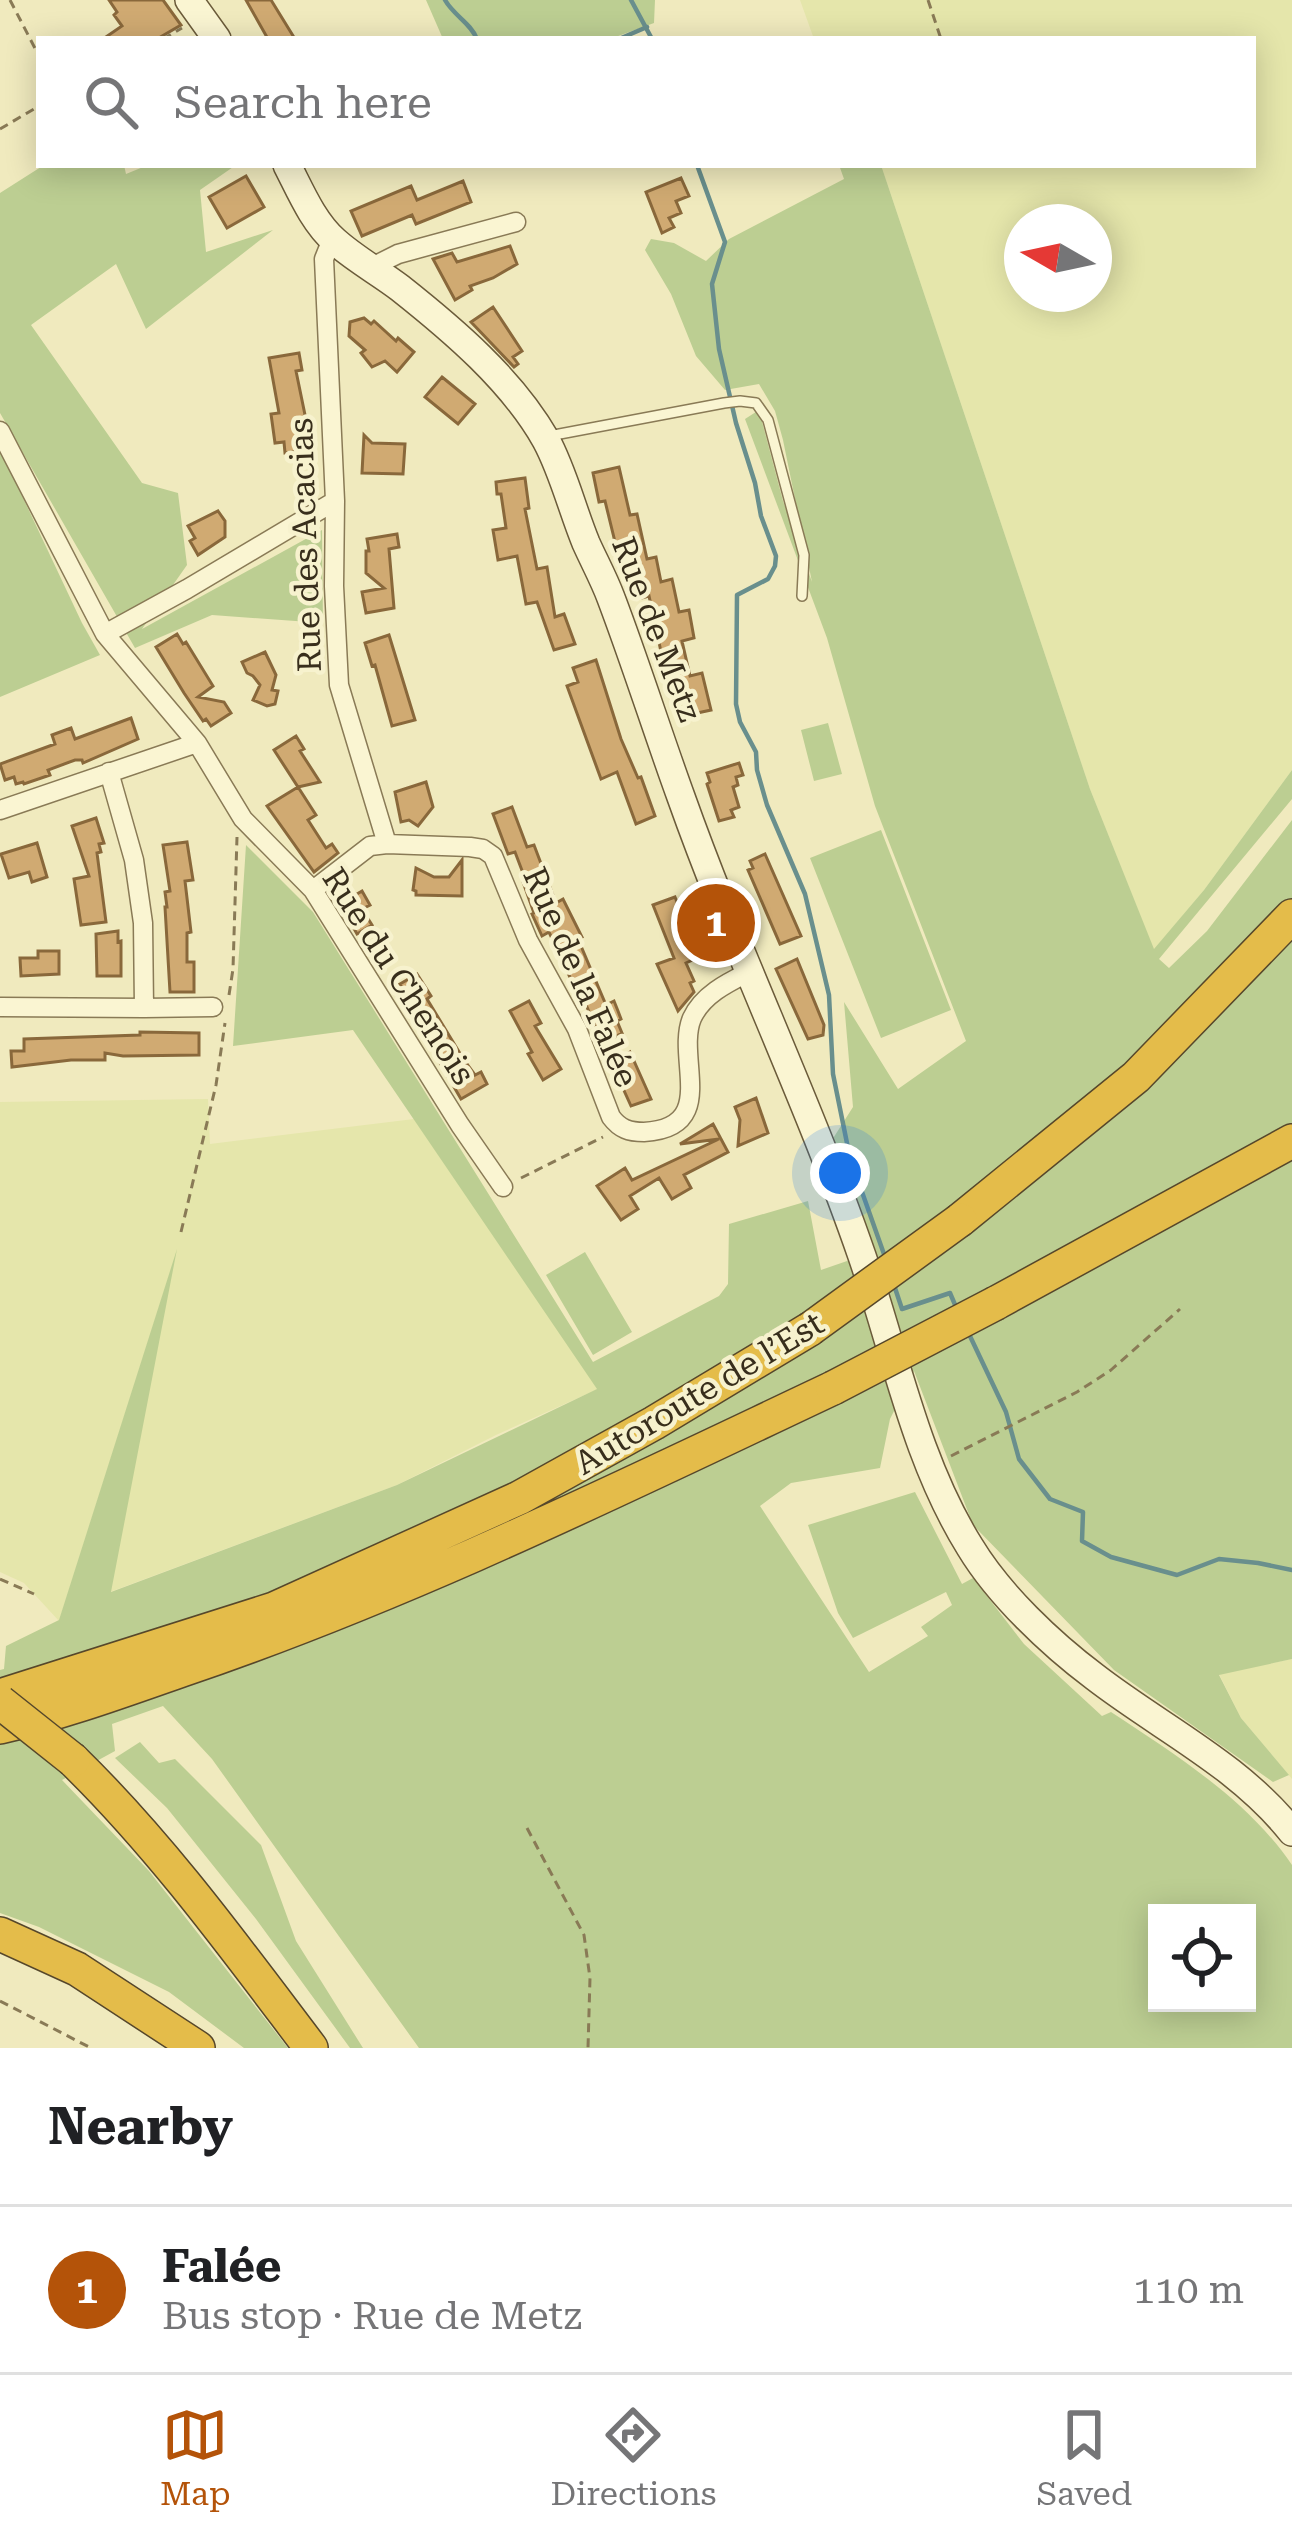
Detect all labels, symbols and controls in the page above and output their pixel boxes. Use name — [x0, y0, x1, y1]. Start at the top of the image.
search box — [36, 36, 1256, 168]
icon: search — [78, 69, 144, 135]
text: Search here — [174, 76, 432, 129]
north arrow — [1004, 204, 1112, 312]
street label: Rue des Acacias — [281, 417, 329, 673]
street label: Rue de Metz — [604, 531, 710, 727]
street label: Rue du Chenois — [314, 860, 484, 1092]
street label: Rue de la Falée — [515, 861, 647, 1093]
pin: 1 — [677, 878, 755, 968]
your location — [810, 1143, 870, 1203]
street label: Autoroute de l’Est — [568, 1303, 830, 1483]
map controls — [1148, 1904, 1256, 2012]
button: locate — [1148, 1904, 1256, 2012]
text: Nearby — [48, 2097, 233, 2156]
text: Falée — [162, 2240, 281, 2293]
text: 1 — [76, 2267, 98, 2313]
text: 110 m — [1133, 2267, 1244, 2313]
text: Bus stop · Rue de Metz — [162, 2293, 582, 2339]
tab: Map — [160, 2402, 231, 2513]
tab: Directions — [550, 2402, 716, 2513]
tab: Saved — [1036, 2402, 1132, 2513]

